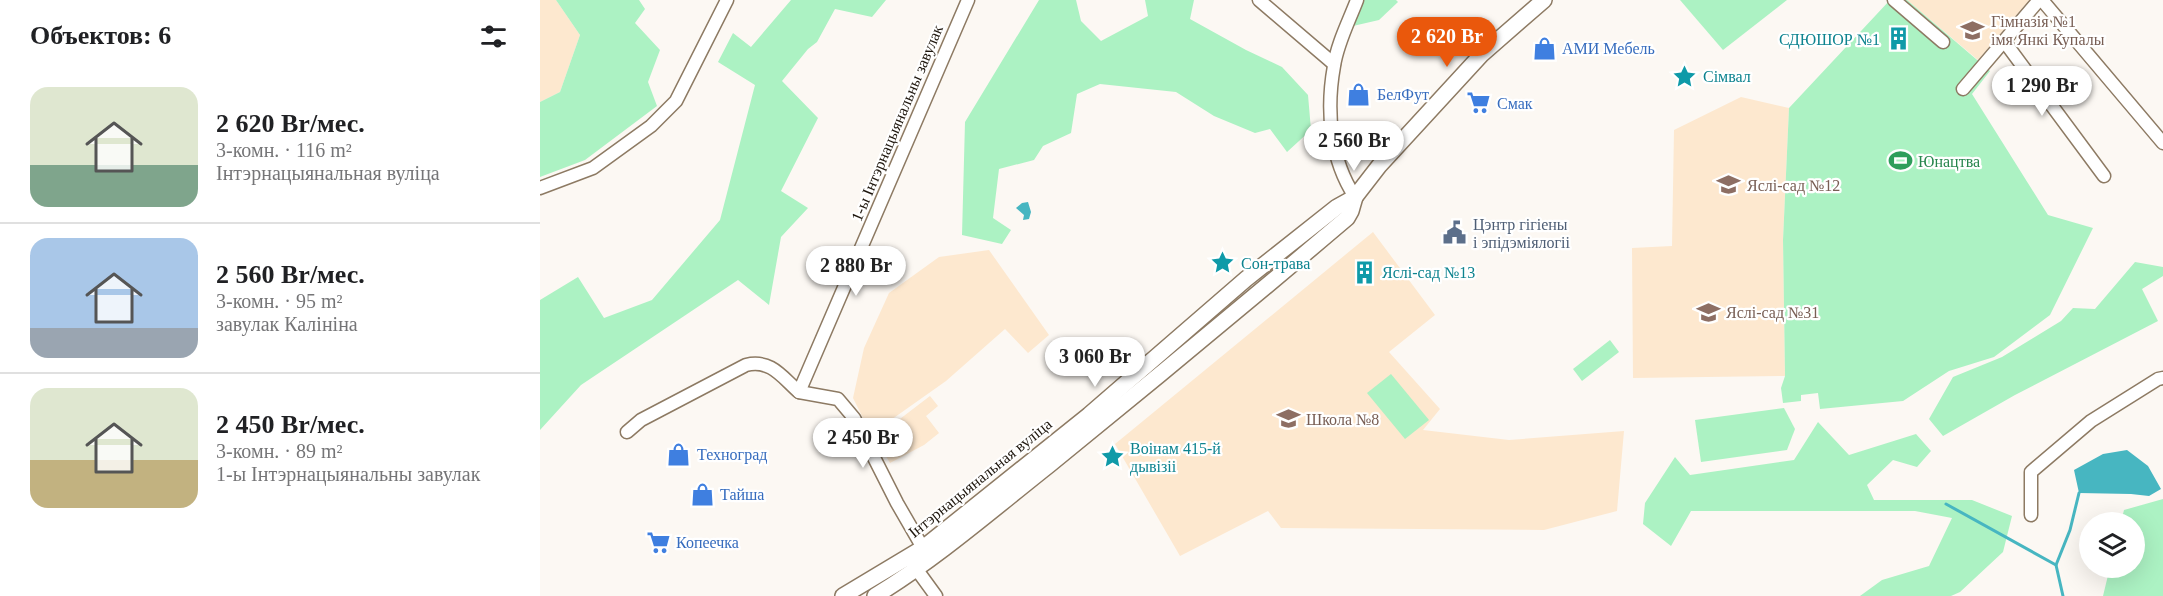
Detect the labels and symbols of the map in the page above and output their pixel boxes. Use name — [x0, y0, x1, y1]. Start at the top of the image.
place label: Гімназія №1 імя Янкі Купалы — [1991, 13, 2105, 49]
pin: 2 620 Br — [1385, 17, 1509, 68]
school or university icon: Гімназія №1 імя Янкі Купалы — [1960, 17, 1986, 43]
street label: 1-ы Інтэрнацыянальны завулак — [848, 22, 947, 224]
building icon: СДЮШОР №1 — [1885, 26, 1911, 52]
place label: СДЮШОР №1 — [1779, 31, 1880, 49]
shop icon: АМИ Мебель — [1531, 35, 1557, 61]
place label: АМИ Мебель — [1562, 40, 1655, 57]
place icon: Сімвал — [1672, 63, 1698, 89]
pin: 1 290 Br — [1980, 66, 2104, 117]
place label: Сімвал — [1703, 68, 1751, 85]
shop icon: БелФут — [1346, 81, 1372, 107]
place label: БелФут — [1377, 86, 1429, 104]
supermarket icon: Смак — [1466, 90, 1492, 116]
place label: Смак — [1497, 95, 1533, 112]
pin: 2 560 Br — [1292, 121, 1416, 172]
sports icon: Юнацтва — [1887, 148, 1913, 174]
place label: Юнацтва — [1918, 153, 1980, 171]
school or university icon: Яслі-сад №12 — [1716, 172, 1742, 198]
place label: Яслі-сад №12 — [1747, 177, 1840, 195]
place label: Цэнтр гігіены і эпідэміялогіі — [1473, 216, 1571, 252]
public building icon: Цэнтр гігіены і эпідэміялогіі — [1442, 220, 1468, 246]
pin: 2 880 Br — [794, 246, 918, 297]
place icon: Сон-трава — [1210, 250, 1236, 276]
place label: Сон-трава — [1241, 255, 1310, 273]
building icon: Яслі-сад №13 — [1351, 259, 1377, 285]
place label: Яслі-сад №13 — [1382, 264, 1475, 282]
school or university icon: Яслі-сад №31 — [1695, 299, 1721, 325]
place label: Яслі-сад №31 — [1726, 304, 1819, 322]
pin: 3 060 Br — [1033, 337, 1157, 388]
school or university icon: Школа №8 — [1275, 406, 1301, 432]
place label: Школа №8 — [1306, 411, 1379, 428]
street label: Інтэрнацыянальная вуліца — [905, 415, 1056, 542]
pin: 2 450 Br — [801, 418, 925, 469]
place label: Воінам 415-й дывізіі — [1130, 440, 1221, 476]
shop icon: Техноград — [666, 441, 692, 467]
place icon: Воінам 415-й дывізіі — [1099, 444, 1125, 470]
place label: Техноград — [697, 446, 767, 464]
shop icon: Тайша — [689, 481, 715, 507]
place label: Тайша — [720, 486, 764, 503]
supermarket icon: Копеечка — [645, 529, 671, 555]
place label: Копеечка — [676, 534, 739, 551]

